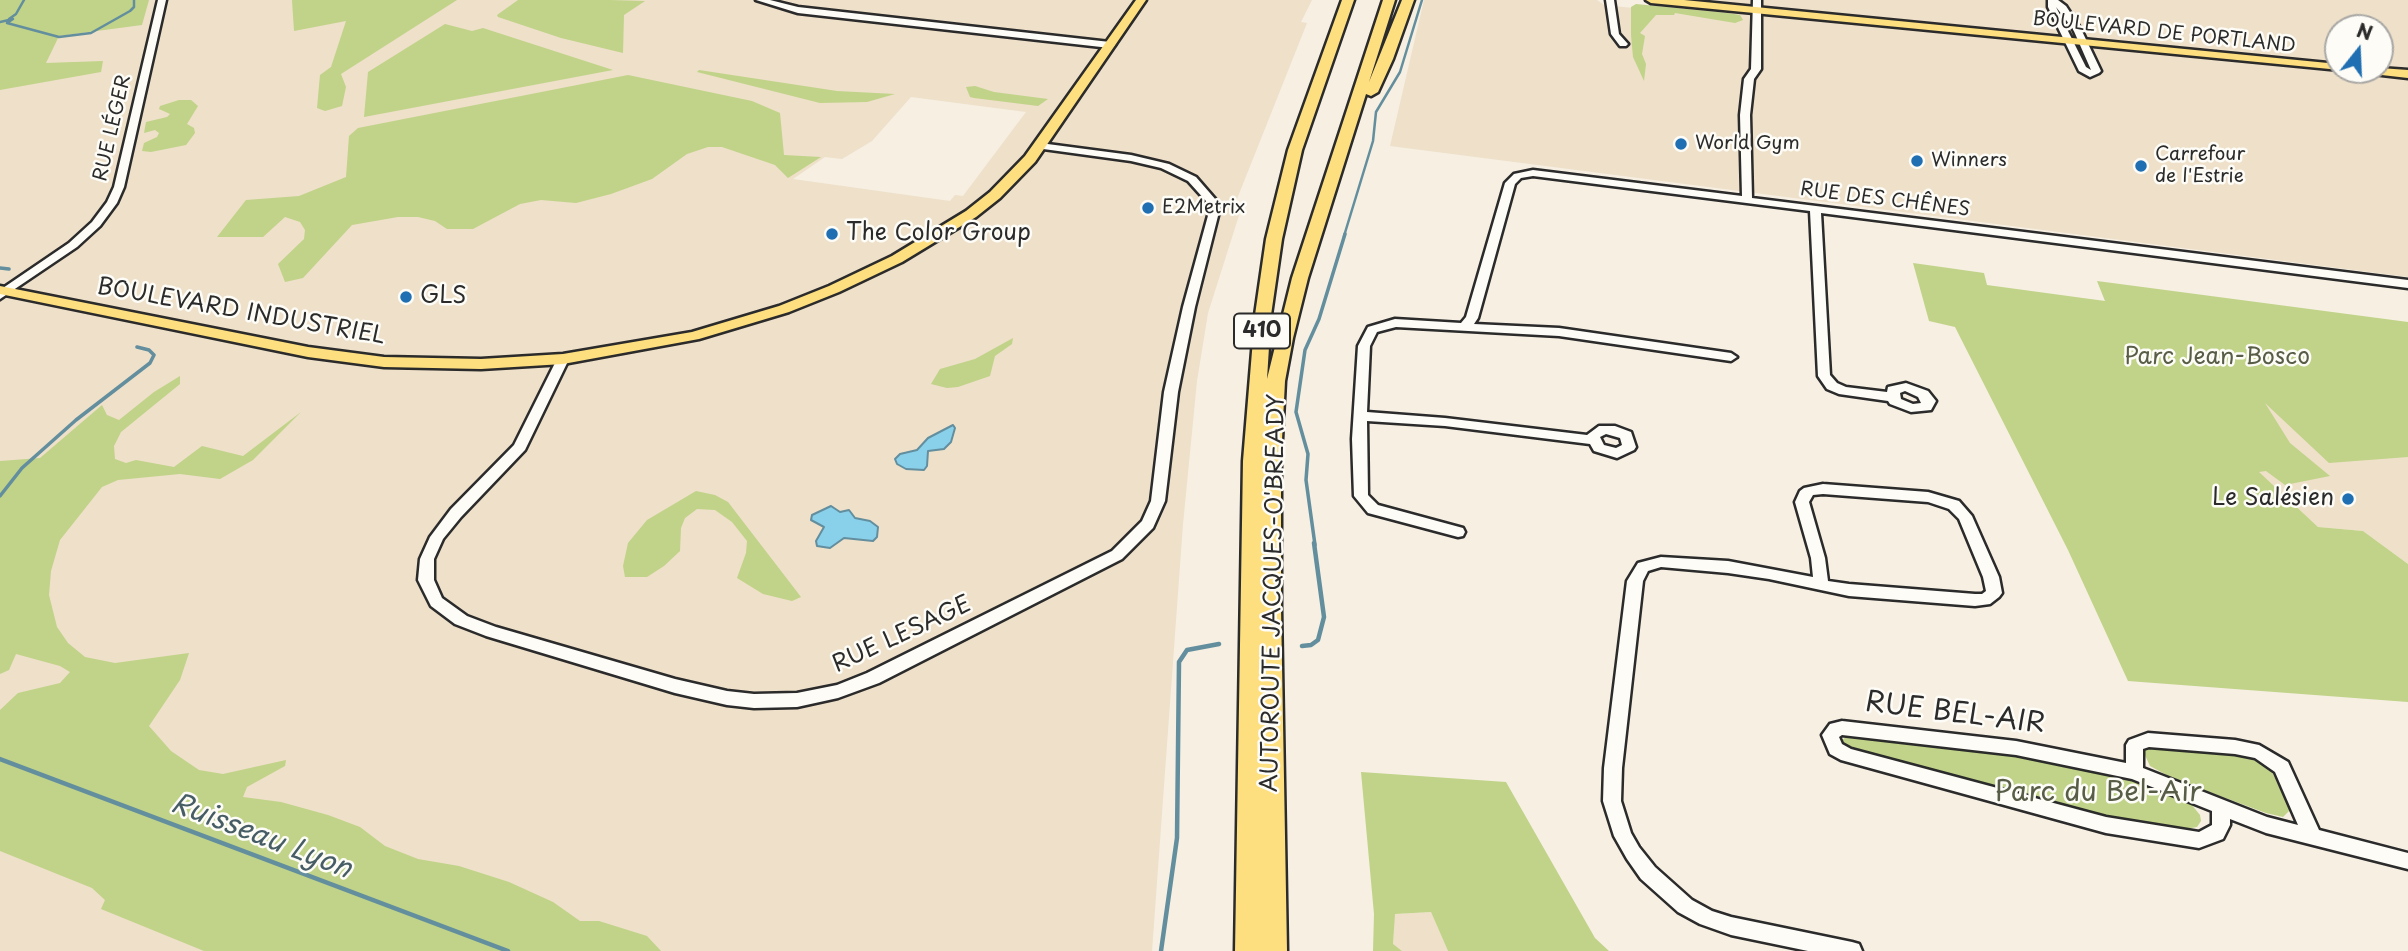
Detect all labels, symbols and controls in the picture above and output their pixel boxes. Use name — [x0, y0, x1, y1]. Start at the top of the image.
street label: BOULEVARD DE PORTLAND — [2031, 8, 2297, 58]
north arrow — [2324, 14, 2394, 84]
text: N — [2353, 15, 2376, 47]
street label: RUE LÉGER — [90, 72, 136, 184]
place label: World Gym — [1695, 133, 1800, 155]
marker: World Gym — [1673, 136, 1689, 152]
place label: Carrefour de l'Estrie — [2155, 144, 2245, 188]
place label: Winners — [1931, 150, 2007, 172]
marker: Winners — [1909, 153, 1925, 169]
marker: Carrefour de l'Estrie — [2133, 158, 2149, 174]
street label: RUE DES CHÊNES — [1799, 178, 1971, 222]
place label: E2Metrix — [1162, 197, 1245, 219]
marker: E2Metrix — [1140, 200, 1156, 216]
place label: The Color Group — [846, 220, 1031, 248]
marker: The Color Group — [824, 226, 840, 242]
street label: BOULEVARD INDUSTRIEL — [95, 273, 387, 351]
place label: GLS — [420, 283, 467, 311]
marker: GLS — [398, 289, 414, 305]
road number: 410 — [1234, 314, 1290, 348]
park label: Parc Jean-Bosco — [2124, 344, 2310, 372]
street label: AUTOROUTE JACQUES-O'BREADY — [1257, 394, 1291, 792]
place label: Le Salésien — [2212, 485, 2334, 513]
marker: Le Salésien — [2340, 491, 2356, 507]
street label: RUE LESAGE — [828, 591, 976, 679]
street label: RUE BEL-AIR — [1863, 686, 2047, 742]
park label: Parc du Bel-Air — [1994, 776, 2202, 810]
water label: Ruisseau Lyon — [166, 787, 356, 887]

